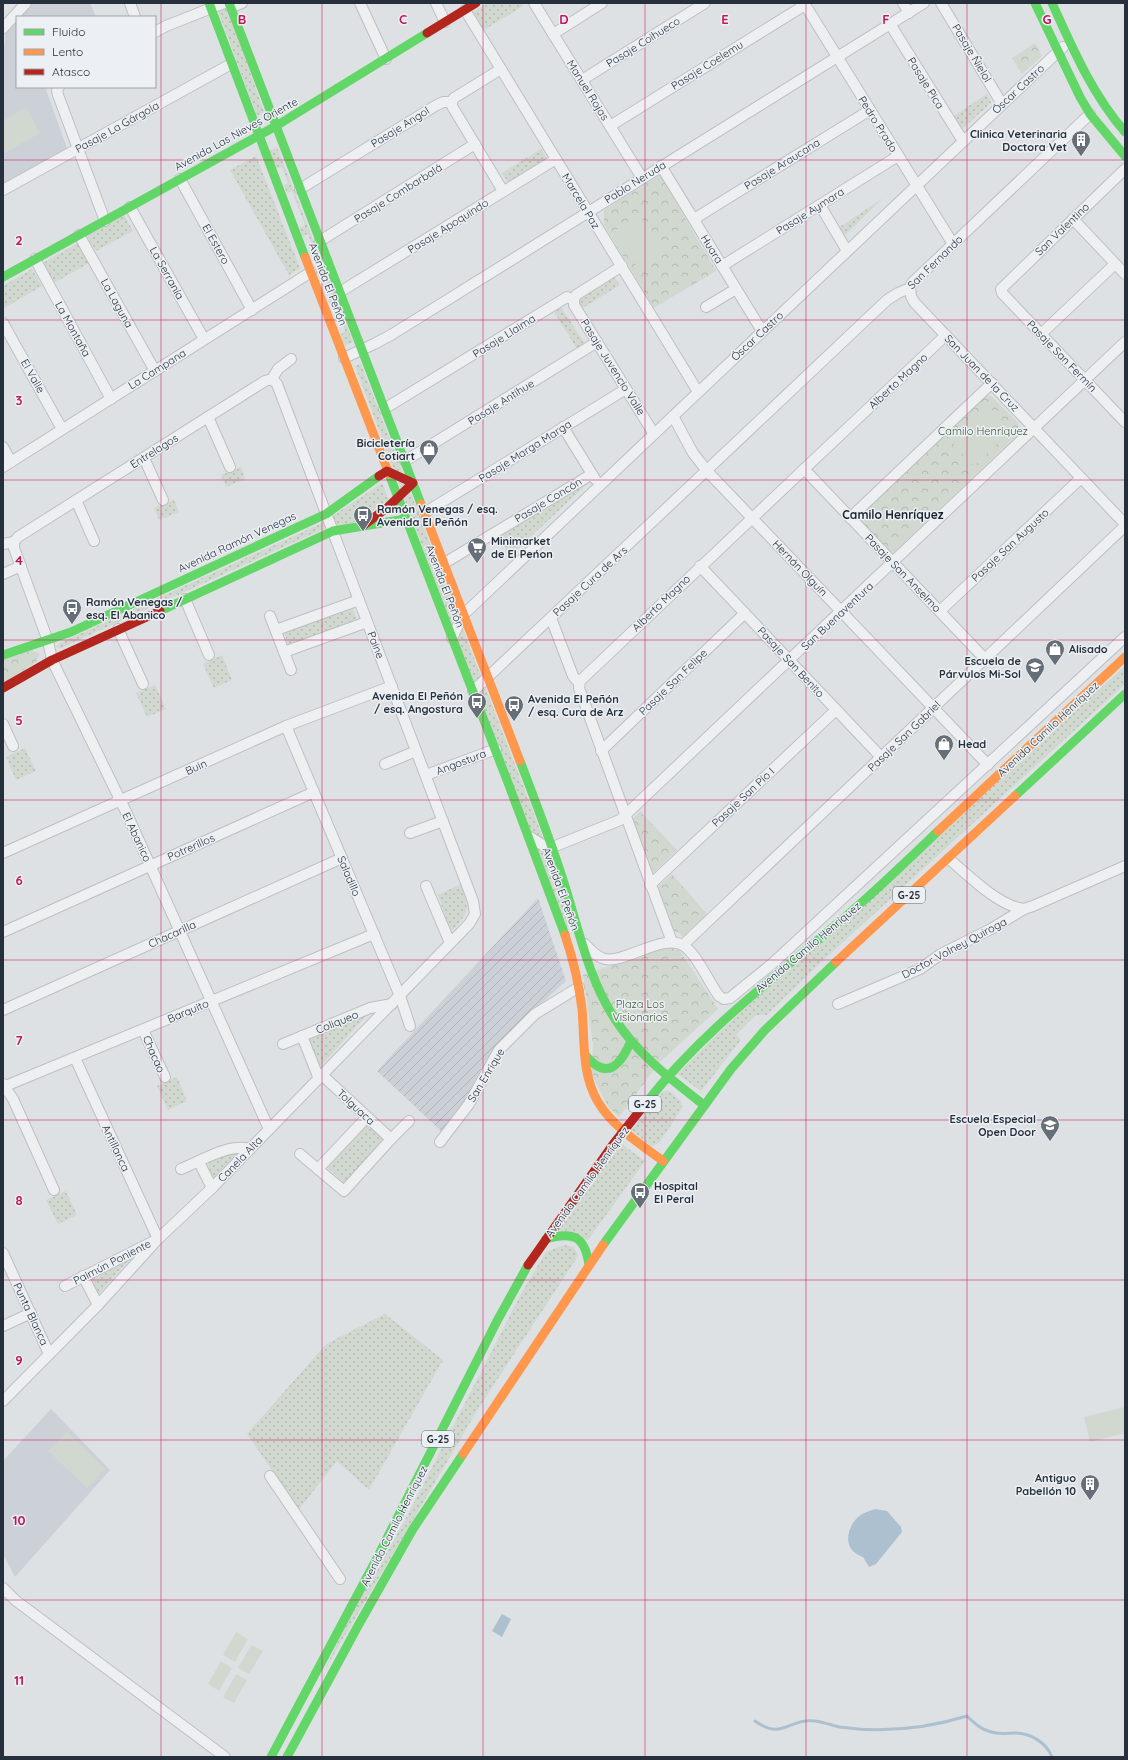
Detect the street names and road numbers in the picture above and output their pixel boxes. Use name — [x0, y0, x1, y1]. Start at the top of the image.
street label: Pasaje Coihueco — [603, 13, 683, 70]
street label: Pasaje Ñielol — [949, 21, 995, 85]
street label: Pasaje Coelemu — [668, 37, 746, 93]
street label: Pasaje Pica — [905, 54, 947, 112]
street label: Manuel Rojas — [564, 57, 612, 123]
street label: Óscar Castro — [989, 61, 1047, 117]
street label: Pedro Prado — [855, 93, 901, 155]
street label: Avenida Las Nieves Oriente — [172, 94, 300, 174]
street label: Pasaje La Gárgola — [73, 98, 161, 156]
street label: Pasaje Angol — [368, 103, 432, 151]
street label: Pasaje Araucana — [742, 135, 822, 193]
street label: Pablo Neruda — [602, 158, 668, 206]
street label: Pasaje Combarbalá — [351, 160, 445, 226]
street label: Marcela Paz — [559, 171, 603, 231]
street label: Pasaje Aymara — [773, 184, 847, 238]
street label: Pasaje Apoquindo — [405, 195, 491, 256]
street label: San Valentino — [1032, 199, 1092, 258]
street label: El Estero — [199, 221, 233, 267]
street label: Huara — [698, 232, 726, 266]
street label: San Fernando — [904, 232, 966, 292]
street label: Avenida El Peñón — [306, 241, 350, 327]
street label: La Serranía — [147, 244, 187, 302]
street label: La Laguna — [98, 276, 136, 330]
street label: La Montaña — [52, 299, 94, 359]
street label: Óscar Castro — [728, 308, 786, 364]
street label: Pasaje Llaima — [470, 311, 538, 361]
street label: Pasaje Juvencio Valle — [578, 316, 648, 418]
street label: Pasaje San Fermín — [1024, 317, 1100, 395]
street label: San Juan de la Cruz — [942, 332, 1022, 414]
street label: La Campana — [125, 346, 189, 392]
street label: Alberto Magno — [866, 350, 931, 412]
street label: El Valle — [18, 357, 48, 395]
street label: Pasaje Antihue — [465, 376, 537, 428]
street label: Pasaje Marga Marga — [476, 417, 574, 485]
street label: Entrelagos — [127, 431, 181, 471]
street label: Pasaje Concón — [512, 474, 584, 526]
street label: Pasaje San Augusto — [968, 505, 1052, 585]
street label: Avenida Ramón Venegas — [176, 509, 298, 575]
street label: Pasaje San Anselmo — [862, 531, 944, 615]
street label: Hernán Olguín — [769, 537, 831, 599]
street label: Avenida El Peñón — [423, 543, 467, 629]
street label: Pasaje Cura de Ars — [550, 543, 630, 619]
street label: Alberto Magno — [629, 571, 693, 634]
street label: San Buenaventura — [798, 579, 876, 653]
street label: Pasaje San Benito — [755, 624, 828, 701]
street label: Paine — [364, 629, 388, 661]
street label: Pasaje San Felipe — [636, 646, 710, 718]
street label: Avenida Camilo Henríquez — [994, 678, 1102, 780]
street label: Pasaje San Gabriel — [865, 698, 943, 774]
street label: Angostura — [434, 746, 488, 778]
street label: Buin — [183, 756, 209, 778]
street label: Pasaje San Pío I — [709, 764, 777, 830]
street label: El Abanico — [119, 810, 155, 864]
street label: Potrerillos — [165, 830, 217, 864]
street label: Avenida El Peñón — [539, 845, 583, 933]
street label: Saladillo — [334, 854, 364, 899]
road number: G-25 — [893, 887, 925, 903]
street label: Avenida Camilo Henríquez — [752, 899, 864, 995]
street label: Doctor Volney Quiroga — [899, 914, 1009, 982]
street label: Chacarilla — [146, 917, 198, 951]
street label: Barquito — [165, 996, 211, 1026]
street label: Coliqueo — [314, 1007, 361, 1037]
street label: Chacao — [140, 1033, 168, 1075]
street label: San Enrique — [464, 1045, 508, 1105]
street label: Tolguaca — [334, 1086, 378, 1128]
road number: G-25 — [629, 1096, 661, 1112]
street label: Antillanca — [99, 1122, 133, 1174]
street label: Avenida Camilo Henríquez — [542, 1124, 632, 1240]
street label: Canela Alta — [215, 1133, 265, 1185]
street label: Paimún Poniente — [71, 1236, 153, 1288]
street label: Punta Blanca — [10, 1280, 52, 1348]
road number: G-25 — [422, 1431, 454, 1447]
street label: Avenida Camilo Henríquez — [357, 1463, 431, 1589]

